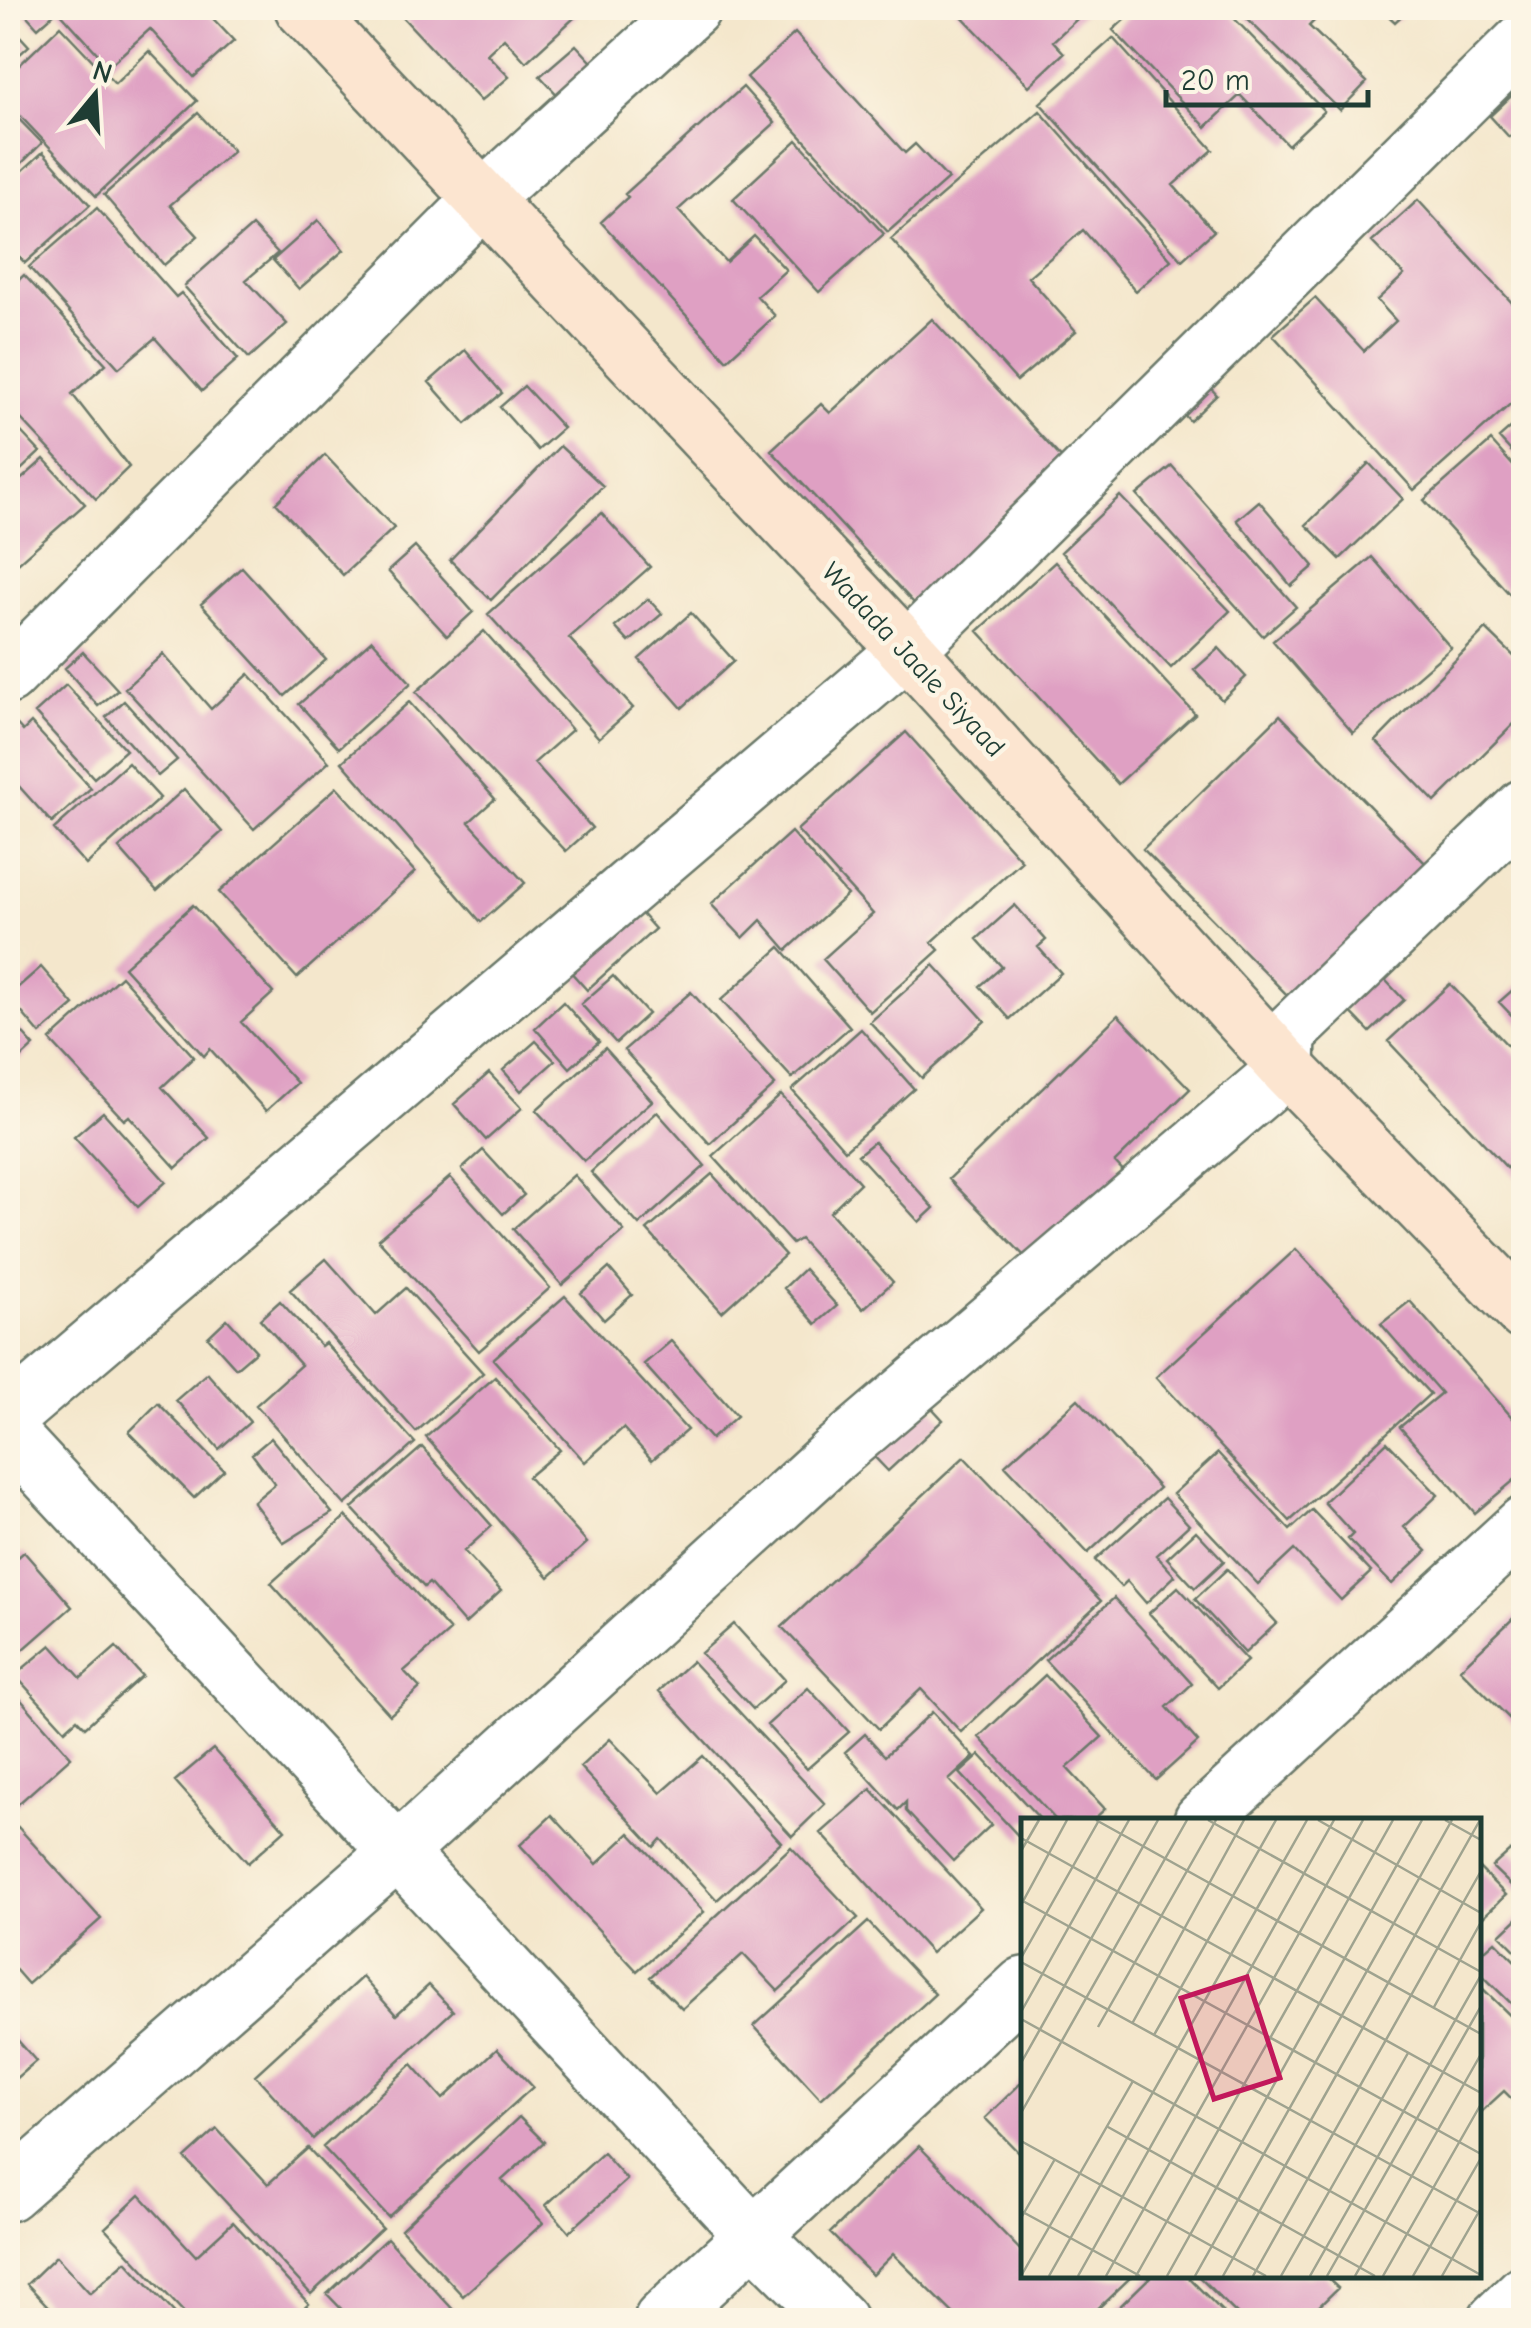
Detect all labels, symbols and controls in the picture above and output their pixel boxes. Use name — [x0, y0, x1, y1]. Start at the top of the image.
north arrow — [45, 45, 145, 145]
scale bar — [1166, 45, 1368, 107]
text: N — [89, 54, 116, 90]
text: 20 m — [1181, 63, 1250, 98]
street label: Wadada Jaale Siyaad — [815, 556, 1011, 763]
inset map — [1021, 1818, 1481, 2278]

